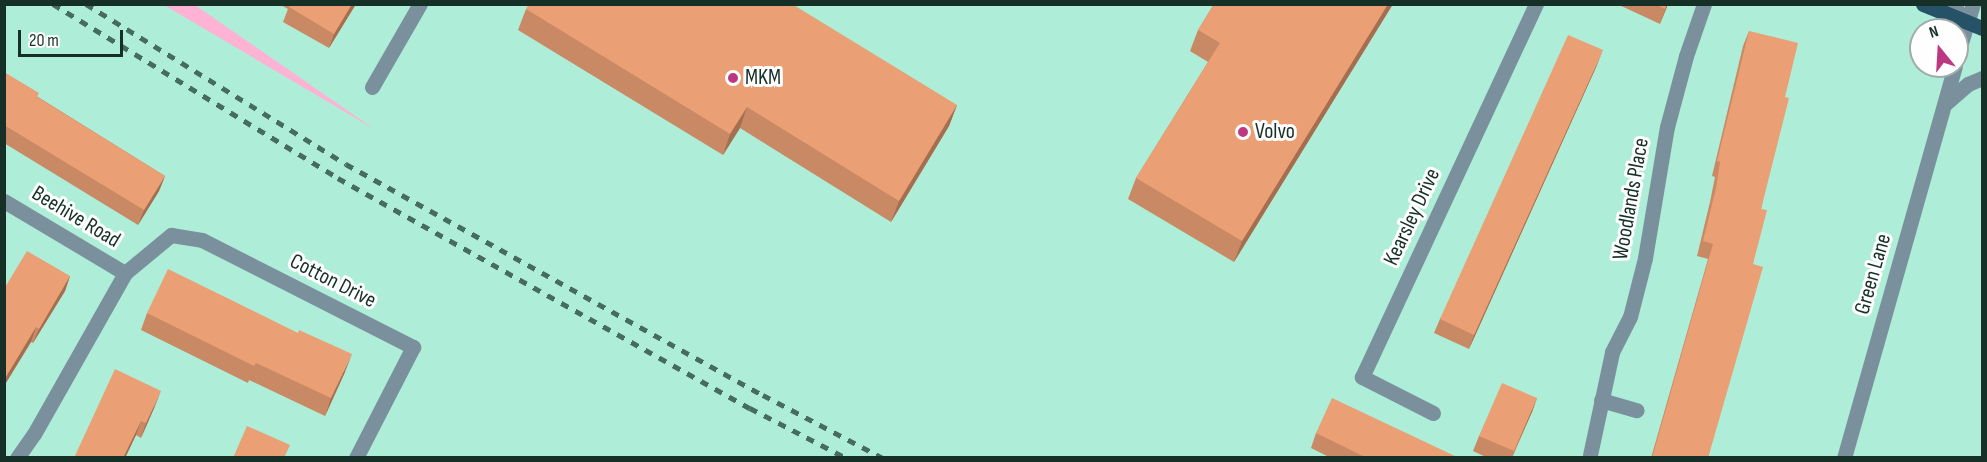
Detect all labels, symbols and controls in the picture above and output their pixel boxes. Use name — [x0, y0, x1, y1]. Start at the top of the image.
scale bar — [21, 18, 126, 56]
north arrow — [1909, 18, 1969, 78]
text: N — [1927, 22, 1941, 43]
text: 20 m — [29, 30, 59, 51]
place label: MKM — [745, 65, 781, 91]
marker: MKM — [726, 71, 740, 85]
place label: Volvo — [1255, 119, 1295, 145]
marker: Volvo — [1236, 125, 1250, 139]
street label: Woodlands Place — [1607, 136, 1655, 262]
street label: Kearsley Drive — [1378, 164, 1446, 270]
street label: Beehive Road — [27, 180, 125, 254]
street label: Green Lane — [1849, 231, 1897, 317]
street label: Cotton Drive — [285, 248, 381, 314]

